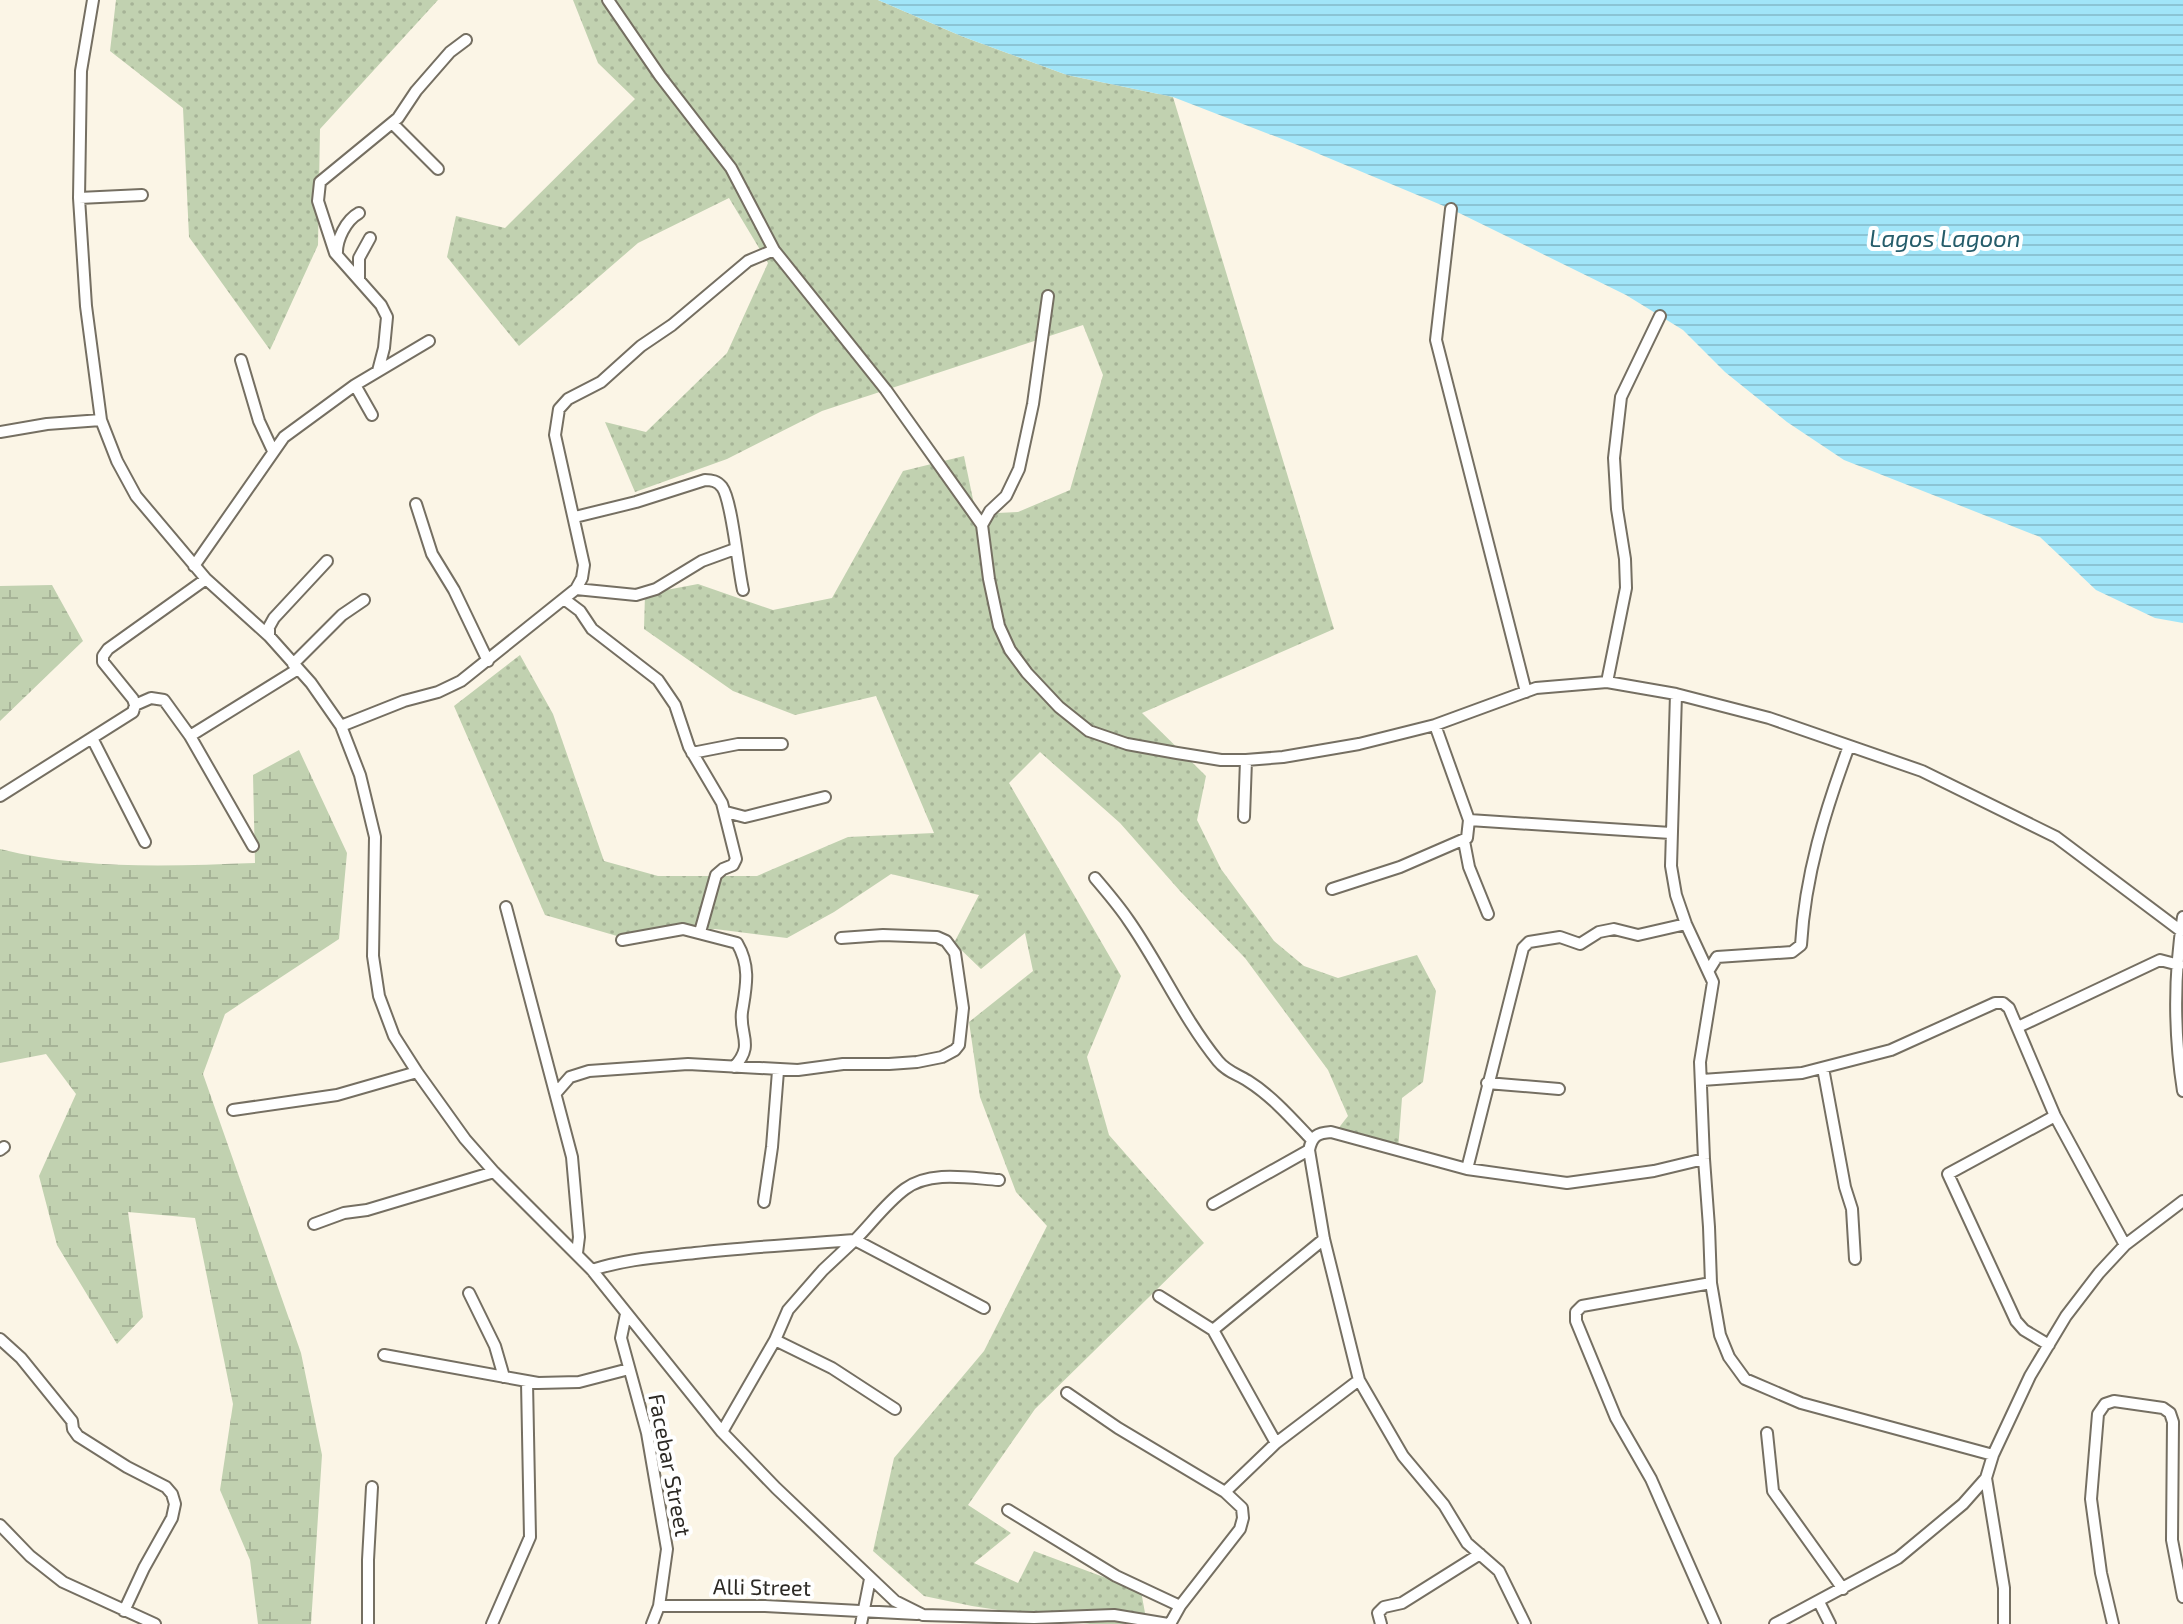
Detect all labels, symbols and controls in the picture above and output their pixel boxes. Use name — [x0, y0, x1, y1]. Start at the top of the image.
water label: Lagos Lagoon — [1869, 223, 2021, 252]
street label: Facebar Street — [644, 1391, 698, 1538]
street label: Alli Street — [713, 1572, 811, 1600]

